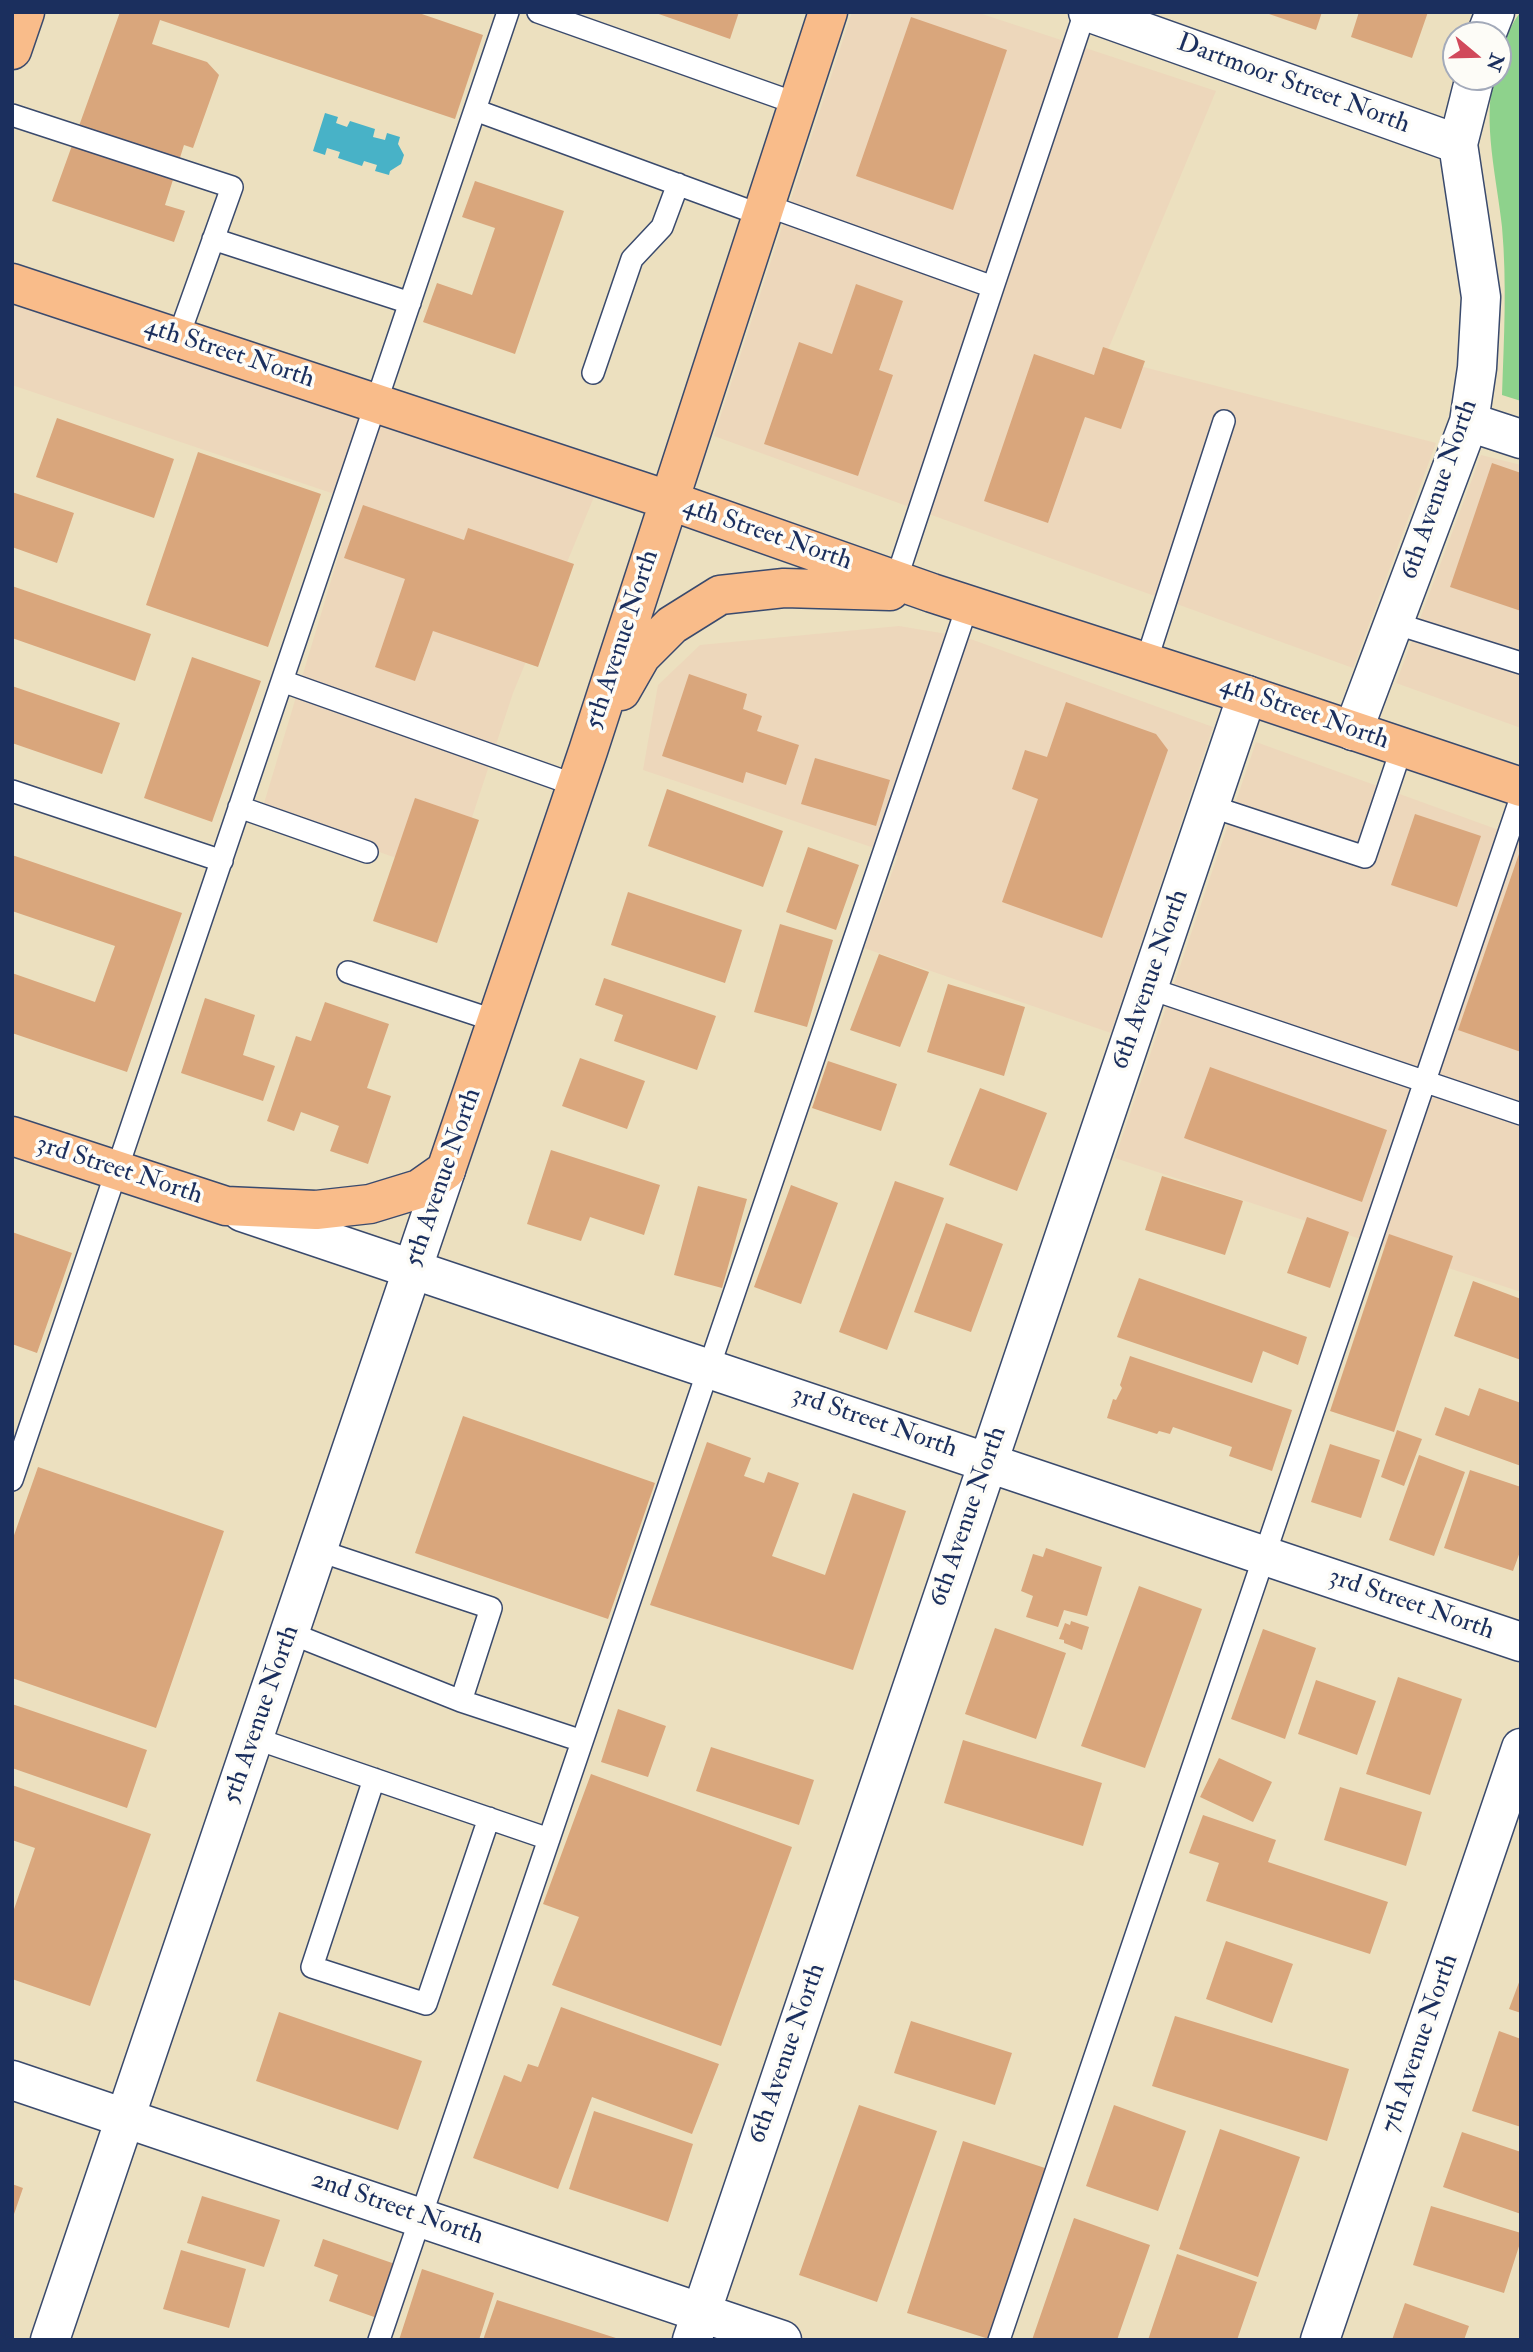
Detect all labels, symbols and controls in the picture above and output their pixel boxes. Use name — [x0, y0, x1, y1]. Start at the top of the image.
north arrow — [1442, 21, 1512, 91]
street label: Dartmoor Street North — [1172, 28, 1414, 142]
text: N — [1481, 50, 1509, 74]
street label: 4th Street North — [140, 312, 318, 396]
street label: 6th Avenue North — [1395, 396, 1485, 584]
street label: 4th Street North — [678, 491, 856, 579]
street label: 5th Avenue North — [579, 546, 667, 734]
street label: 4th Street North — [1215, 670, 1393, 758]
street label: 6th Avenue North — [1106, 886, 1196, 1074]
street label: 5th Avenue North — [399, 1085, 489, 1271]
street label: 3rd Street North — [32, 1129, 206, 1213]
street label: 3rd Street North — [787, 1380, 961, 1466]
street label: 6th Avenue North — [924, 1423, 1014, 1611]
street label: 3rd Street North — [1324, 1562, 1498, 1648]
street label: 5th Avenue North — [217, 1622, 307, 1808]
street label: 7th Avenue North — [1376, 1950, 1466, 2138]
street label: 6th Avenue North — [743, 1960, 833, 2148]
street label: 2nd Street North — [307, 2165, 487, 2253]

